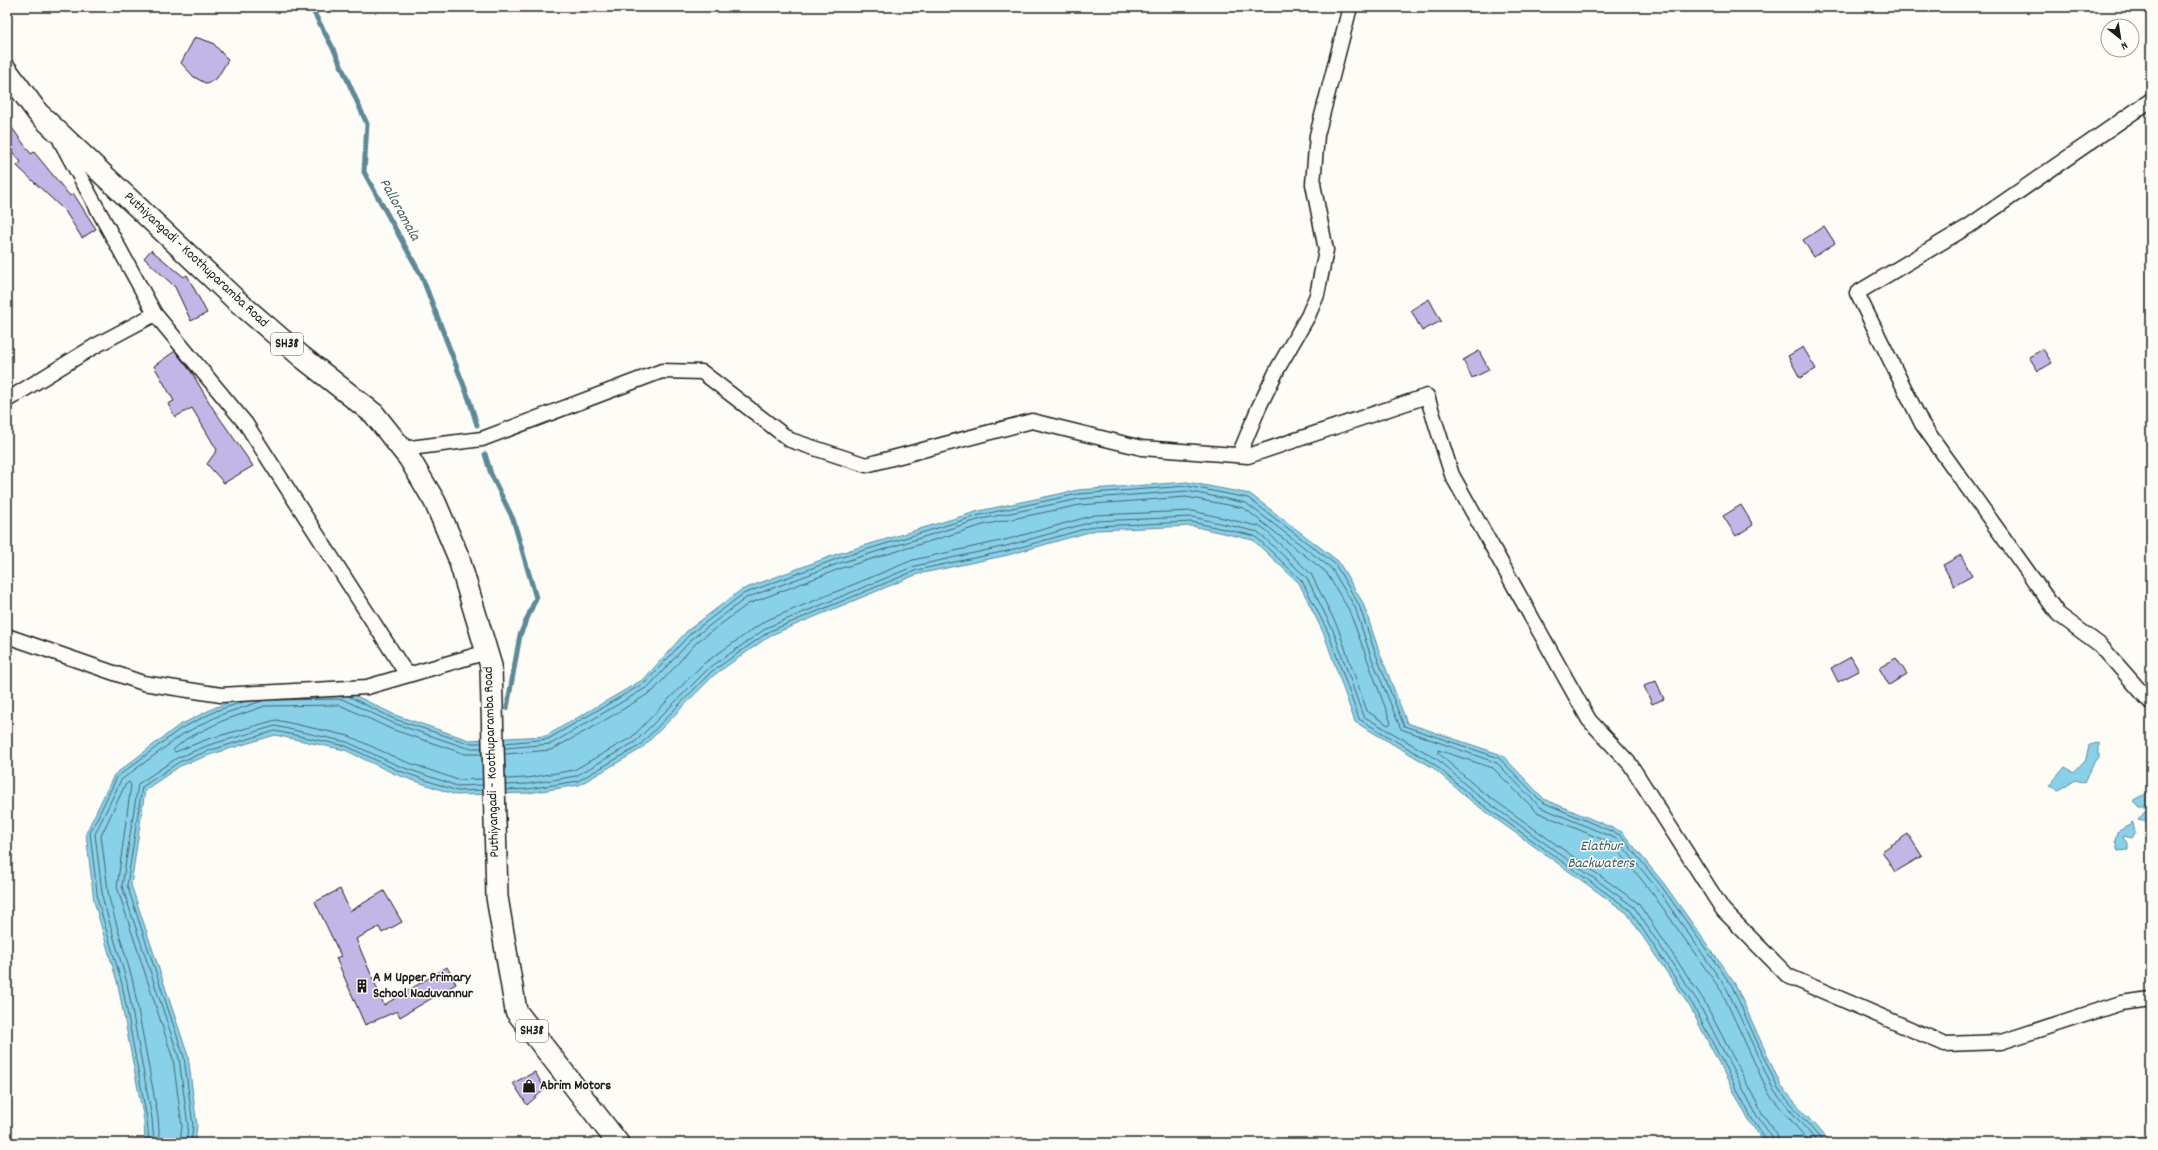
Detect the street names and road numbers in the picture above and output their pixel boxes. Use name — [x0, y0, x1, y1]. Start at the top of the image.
street label: Puthiyangadi - Koothuparamba Road — [119, 187, 273, 333]
road number: SH38 — [271, 333, 303, 355]
street label: Puthiyangadi - Koothuparamba Road — [479, 666, 505, 858]
road number: SH38 — [516, 1020, 548, 1042]

